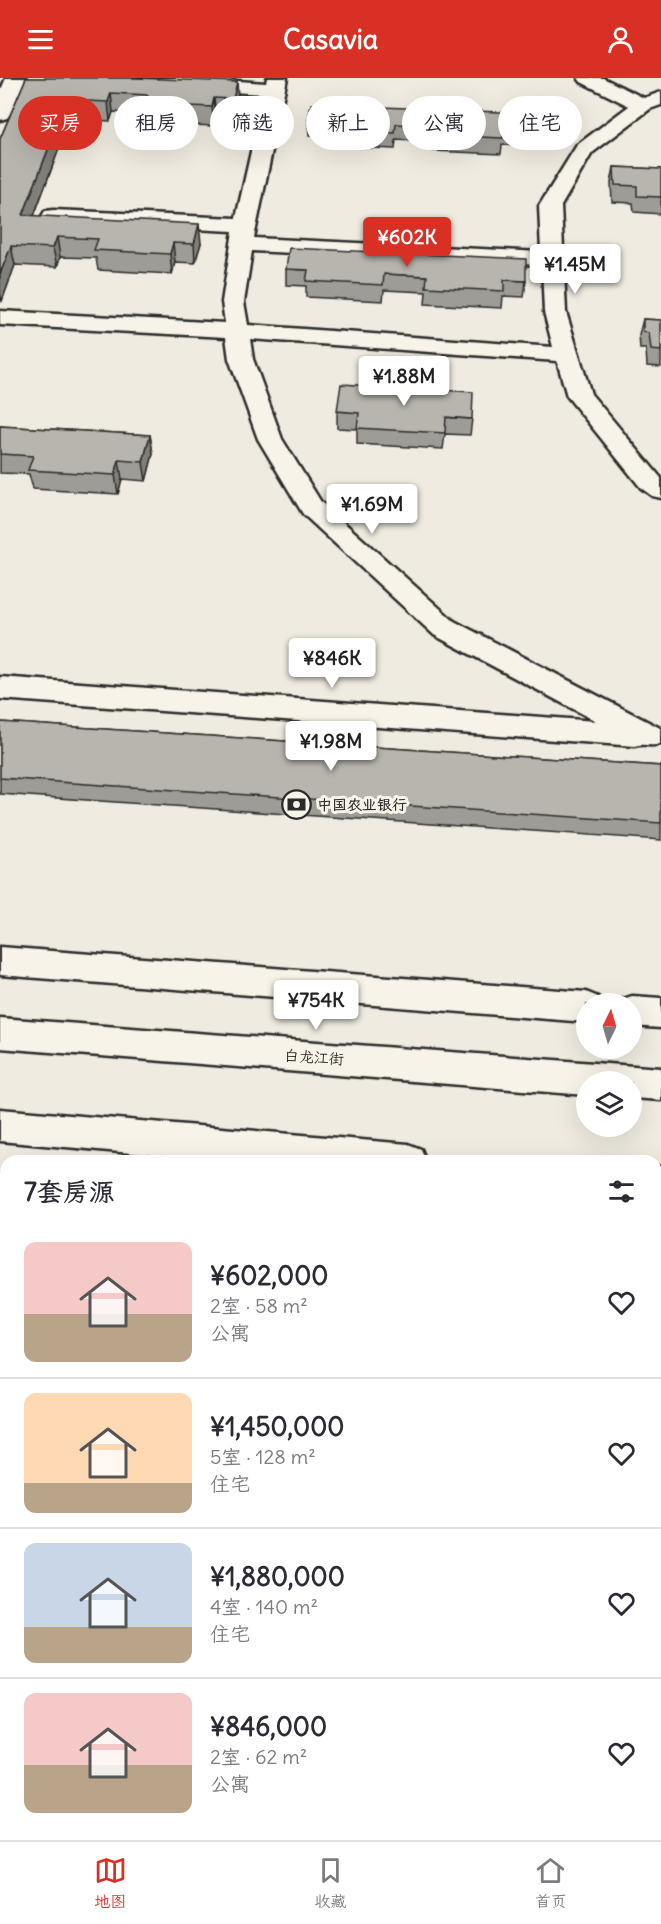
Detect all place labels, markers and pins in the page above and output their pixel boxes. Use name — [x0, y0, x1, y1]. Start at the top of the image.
pin: ¥602K — [365, 217, 449, 268]
pin: ¥1.45M — [526, 244, 624, 295]
pin: ¥1.88M — [355, 356, 453, 407]
pin: ¥1.69M — [323, 484, 421, 535]
pin: ¥846K — [290, 638, 374, 689]
pin: ¥1.98M — [282, 721, 380, 772]
bank icon: 中国农业银行 — [280, 788, 312, 820]
place label: 中国农业银行 — [317, 795, 407, 814]
pin: ¥754K — [274, 980, 358, 1031]

